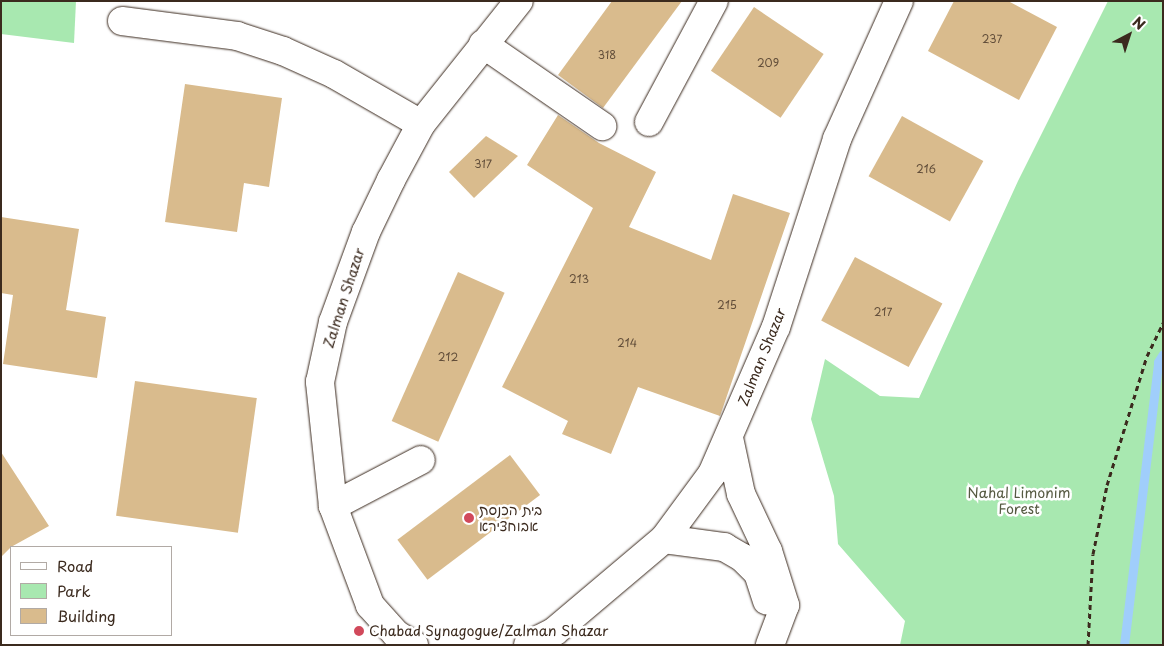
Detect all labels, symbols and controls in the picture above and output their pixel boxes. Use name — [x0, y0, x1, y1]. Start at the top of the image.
north arrow — [1104, 10, 1154, 60]
text: N — [1128, 12, 1150, 35]
house number: 237 — [982, 32, 1002, 46]
house number: 318 — [598, 48, 616, 62]
house number: 209 — [757, 56, 779, 70]
house number: 317 — [474, 157, 492, 171]
house number: 216 — [916, 162, 936, 176]
street label: Zalman Shazar — [320, 246, 368, 350]
house number: 213 — [569, 272, 589, 286]
house number: 215 — [717, 298, 737, 312]
house number: 217 — [874, 305, 892, 319]
street label: Zalman Shazar — [735, 306, 789, 408]
house number: 214 — [617, 336, 637, 350]
house number: 212 — [438, 350, 458, 364]
park label: Nahal Limonim Forest — [968, 485, 1070, 518]
place label: בית הכנסת אבוחצירא — [479, 502, 542, 534]
marker: בית הכנסת אבוחצירא — [463, 512, 475, 524]
legend — [10, 546, 172, 636]
text: Road — [57, 554, 93, 577]
text: Park — [57, 579, 91, 602]
text: Building — [57, 604, 116, 627]
place label: Chabad Synagogue/Zalman Shazar — [369, 623, 609, 639]
marker: Chabad Synagogue/Zalman Shazar — [353, 625, 365, 637]

